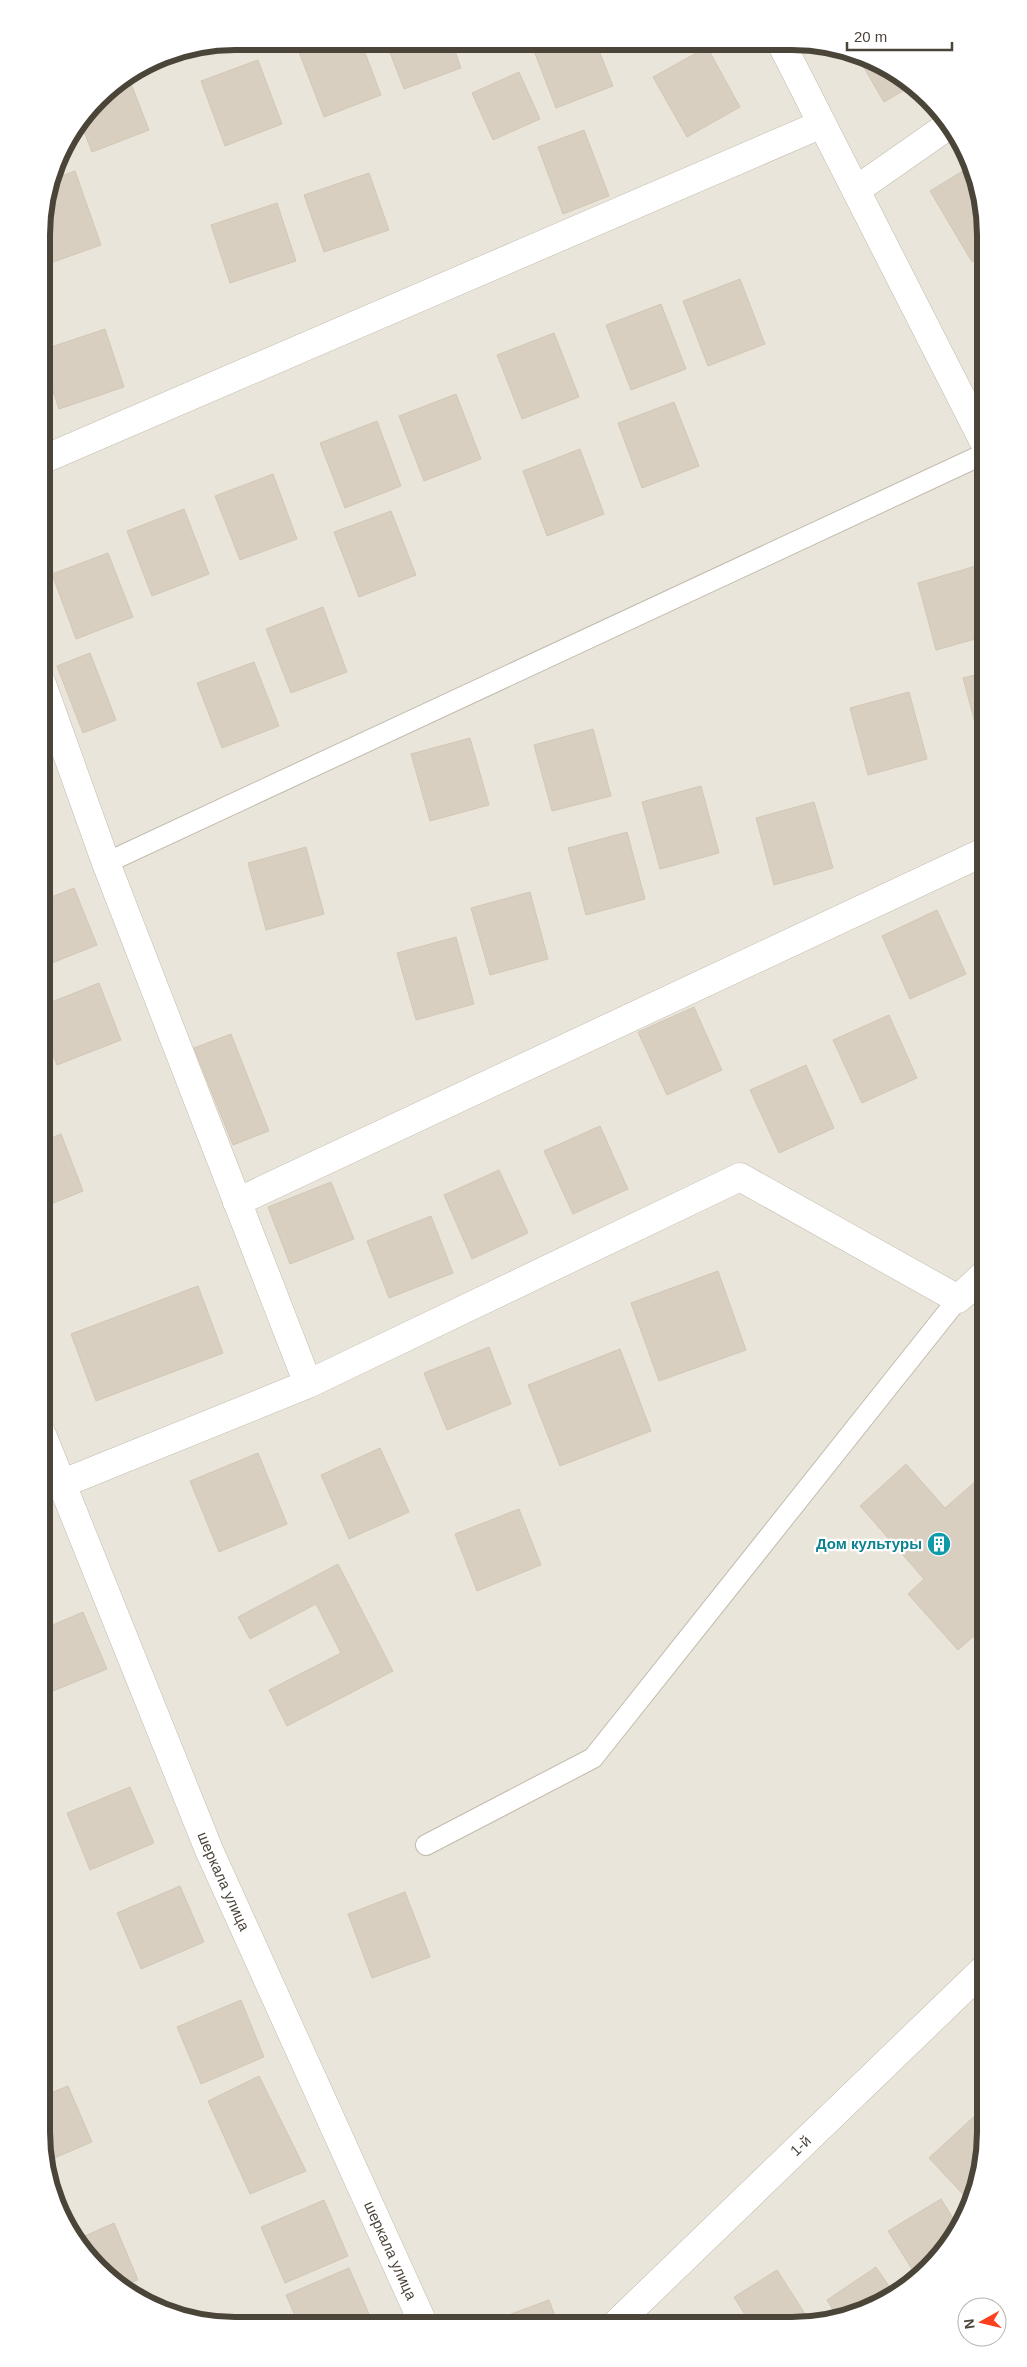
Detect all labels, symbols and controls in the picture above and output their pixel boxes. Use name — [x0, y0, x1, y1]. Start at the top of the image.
scale bar — [847, 20, 952, 52]
text: 20 m — [854, 28, 887, 45]
building icon: Дом культуры — [926, 1531, 952, 1557]
place label: Дом культуры — [816, 1535, 922, 1552]
street label: шеркала улица — [195, 1829, 254, 1934]
street label: 1-й — [787, 2132, 814, 2159]
street label: шеркала улица — [361, 2198, 421, 2303]
north arrow — [957, 2297, 1007, 2347]
text: N — [960, 2318, 978, 2330]

